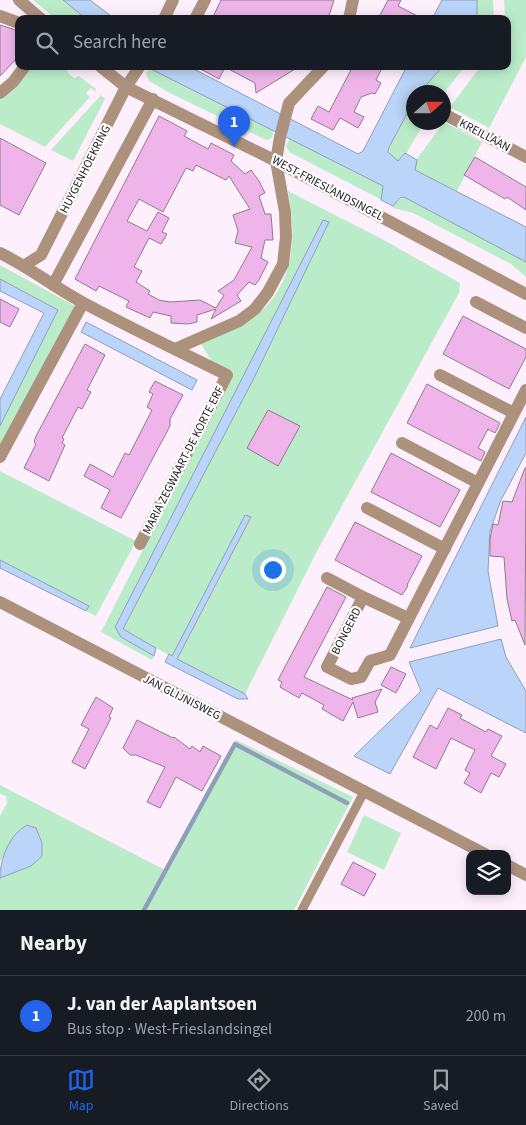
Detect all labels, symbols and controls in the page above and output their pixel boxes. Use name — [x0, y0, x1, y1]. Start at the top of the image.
search box — [15, 15, 511, 70]
icon: search — [33, 29, 61, 57]
text: Search here — [73, 29, 167, 56]
north arrow — [406, 85, 451, 130]
pin: 1 — [218, 106, 250, 147]
street label: KREILLAAN — [456, 115, 513, 156]
street label: HUYGENHOEKRING — [56, 122, 115, 216]
street label: WEST-FRIESLANDSINGEL — [269, 152, 387, 225]
street label: MARIA ZEGWAART-DE KORTE ERF — [139, 383, 228, 537]
your location — [260, 557, 286, 583]
street label: BONGERD — [327, 605, 366, 658]
street label: JAN GLIJNISWEG — [140, 671, 224, 724]
map controls — [466, 850, 511, 895]
button: layers — [466, 850, 511, 895]
text: Nearby — [20, 928, 87, 958]
text: J. van der Aaplantsoen — [67, 991, 257, 1018]
text: 1 — [32, 1005, 40, 1027]
text: 200 m — [466, 1005, 506, 1027]
text: Bus stop · West-Frieslandsingel — [67, 1018, 272, 1040]
tab: Map — [67, 1066, 95, 1116]
tab: Directions — [229, 1066, 289, 1116]
tab: Saved — [423, 1066, 459, 1116]

